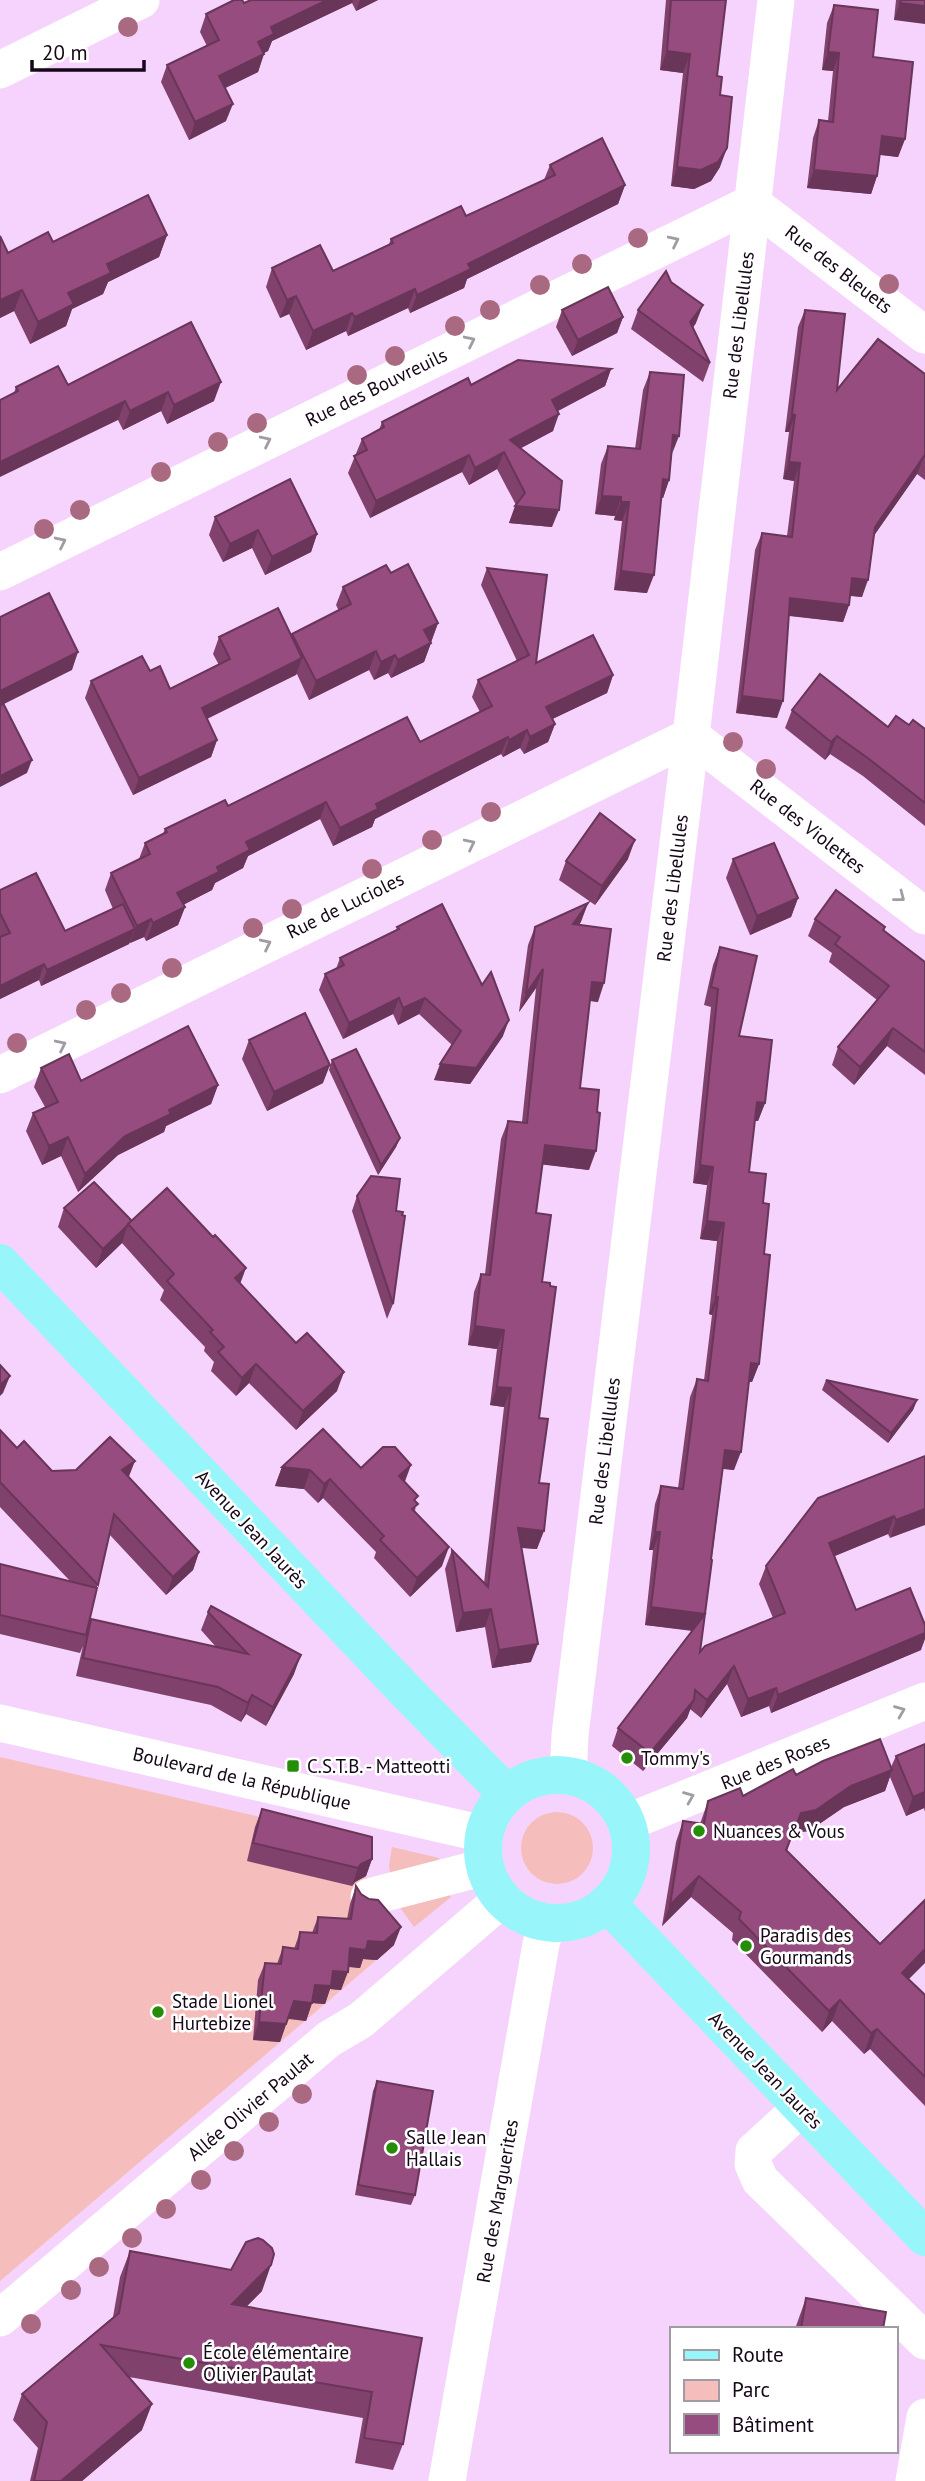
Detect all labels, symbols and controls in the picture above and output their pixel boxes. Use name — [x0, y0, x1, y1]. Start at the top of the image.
scale bar — [32, 28, 144, 72]
text: 20 m — [42, 39, 88, 66]
street label: Rue des Bleuets — [781, 220, 897, 318]
one-way arrow — [667, 235, 679, 249]
street label: Rue des Libellules — [717, 250, 759, 400]
one-way arrow — [463, 336, 475, 350]
street label: Rue des Bouvreuils — [301, 342, 451, 432]
one-way arrow — [259, 436, 271, 450]
one-way arrow — [54, 536, 66, 550]
street label: Rue des Violettes — [745, 773, 871, 879]
street label: Rue des Libellules — [651, 813, 693, 963]
one-way arrow — [463, 839, 475, 853]
street label: Rue de Lucioles — [282, 866, 408, 944]
one-way arrow — [892, 888, 905, 901]
one-way arrow — [259, 939, 271, 953]
one-way arrow — [54, 1039, 66, 1053]
street label: Rue des Libellules — [583, 1376, 625, 1526]
street label: Avenue Jean Jaurès — [191, 1465, 313, 1593]
one-way arrow — [893, 1706, 905, 1720]
street label: Rue des Roses — [717, 1729, 833, 1795]
street label: Boulevard de la République — [131, 1741, 353, 1815]
place label: Tommy's — [641, 1746, 710, 1770]
marker: Tommy's — [619, 1750, 635, 1766]
place label: C.S.T.B. - Matteotti — [307, 1754, 451, 1778]
marker: C.S.T.B. - Matteotti — [285, 1758, 301, 1774]
one-way arrow — [682, 1791, 694, 1805]
place label: Nuances & Vous — [713, 1819, 845, 1843]
marker: Nuances & Vous — [691, 1823, 707, 1839]
place label: Paradis des Gourmands — [760, 1923, 852, 1969]
marker: Paradis des Gourmands — [738, 1938, 754, 1954]
place label: Stade Lionel Hurtebize — [172, 1989, 274, 2035]
marker: Stade Lionel Hurtebize — [150, 2004, 166, 2020]
street label: Avenue Jean Jaurès — [704, 2006, 828, 2134]
street label: Allée Olivier Paulat — [182, 2046, 318, 2165]
street label: Rue des Marguerites — [471, 2117, 523, 2285]
place label: Salle Jean Hallais — [406, 2125, 486, 2171]
marker: Salle Jean Hallais — [384, 2140, 400, 2156]
legend — [670, 2327, 897, 2453]
place label: École élémentaire Olivier Paulat — [203, 2340, 349, 2386]
text: Route — [732, 2341, 784, 2368]
marker: École élémentaire Olivier Paulat — [181, 2355, 197, 2371]
text: Parc — [732, 2376, 770, 2403]
text: Bâtiment — [732, 2411, 814, 2438]

